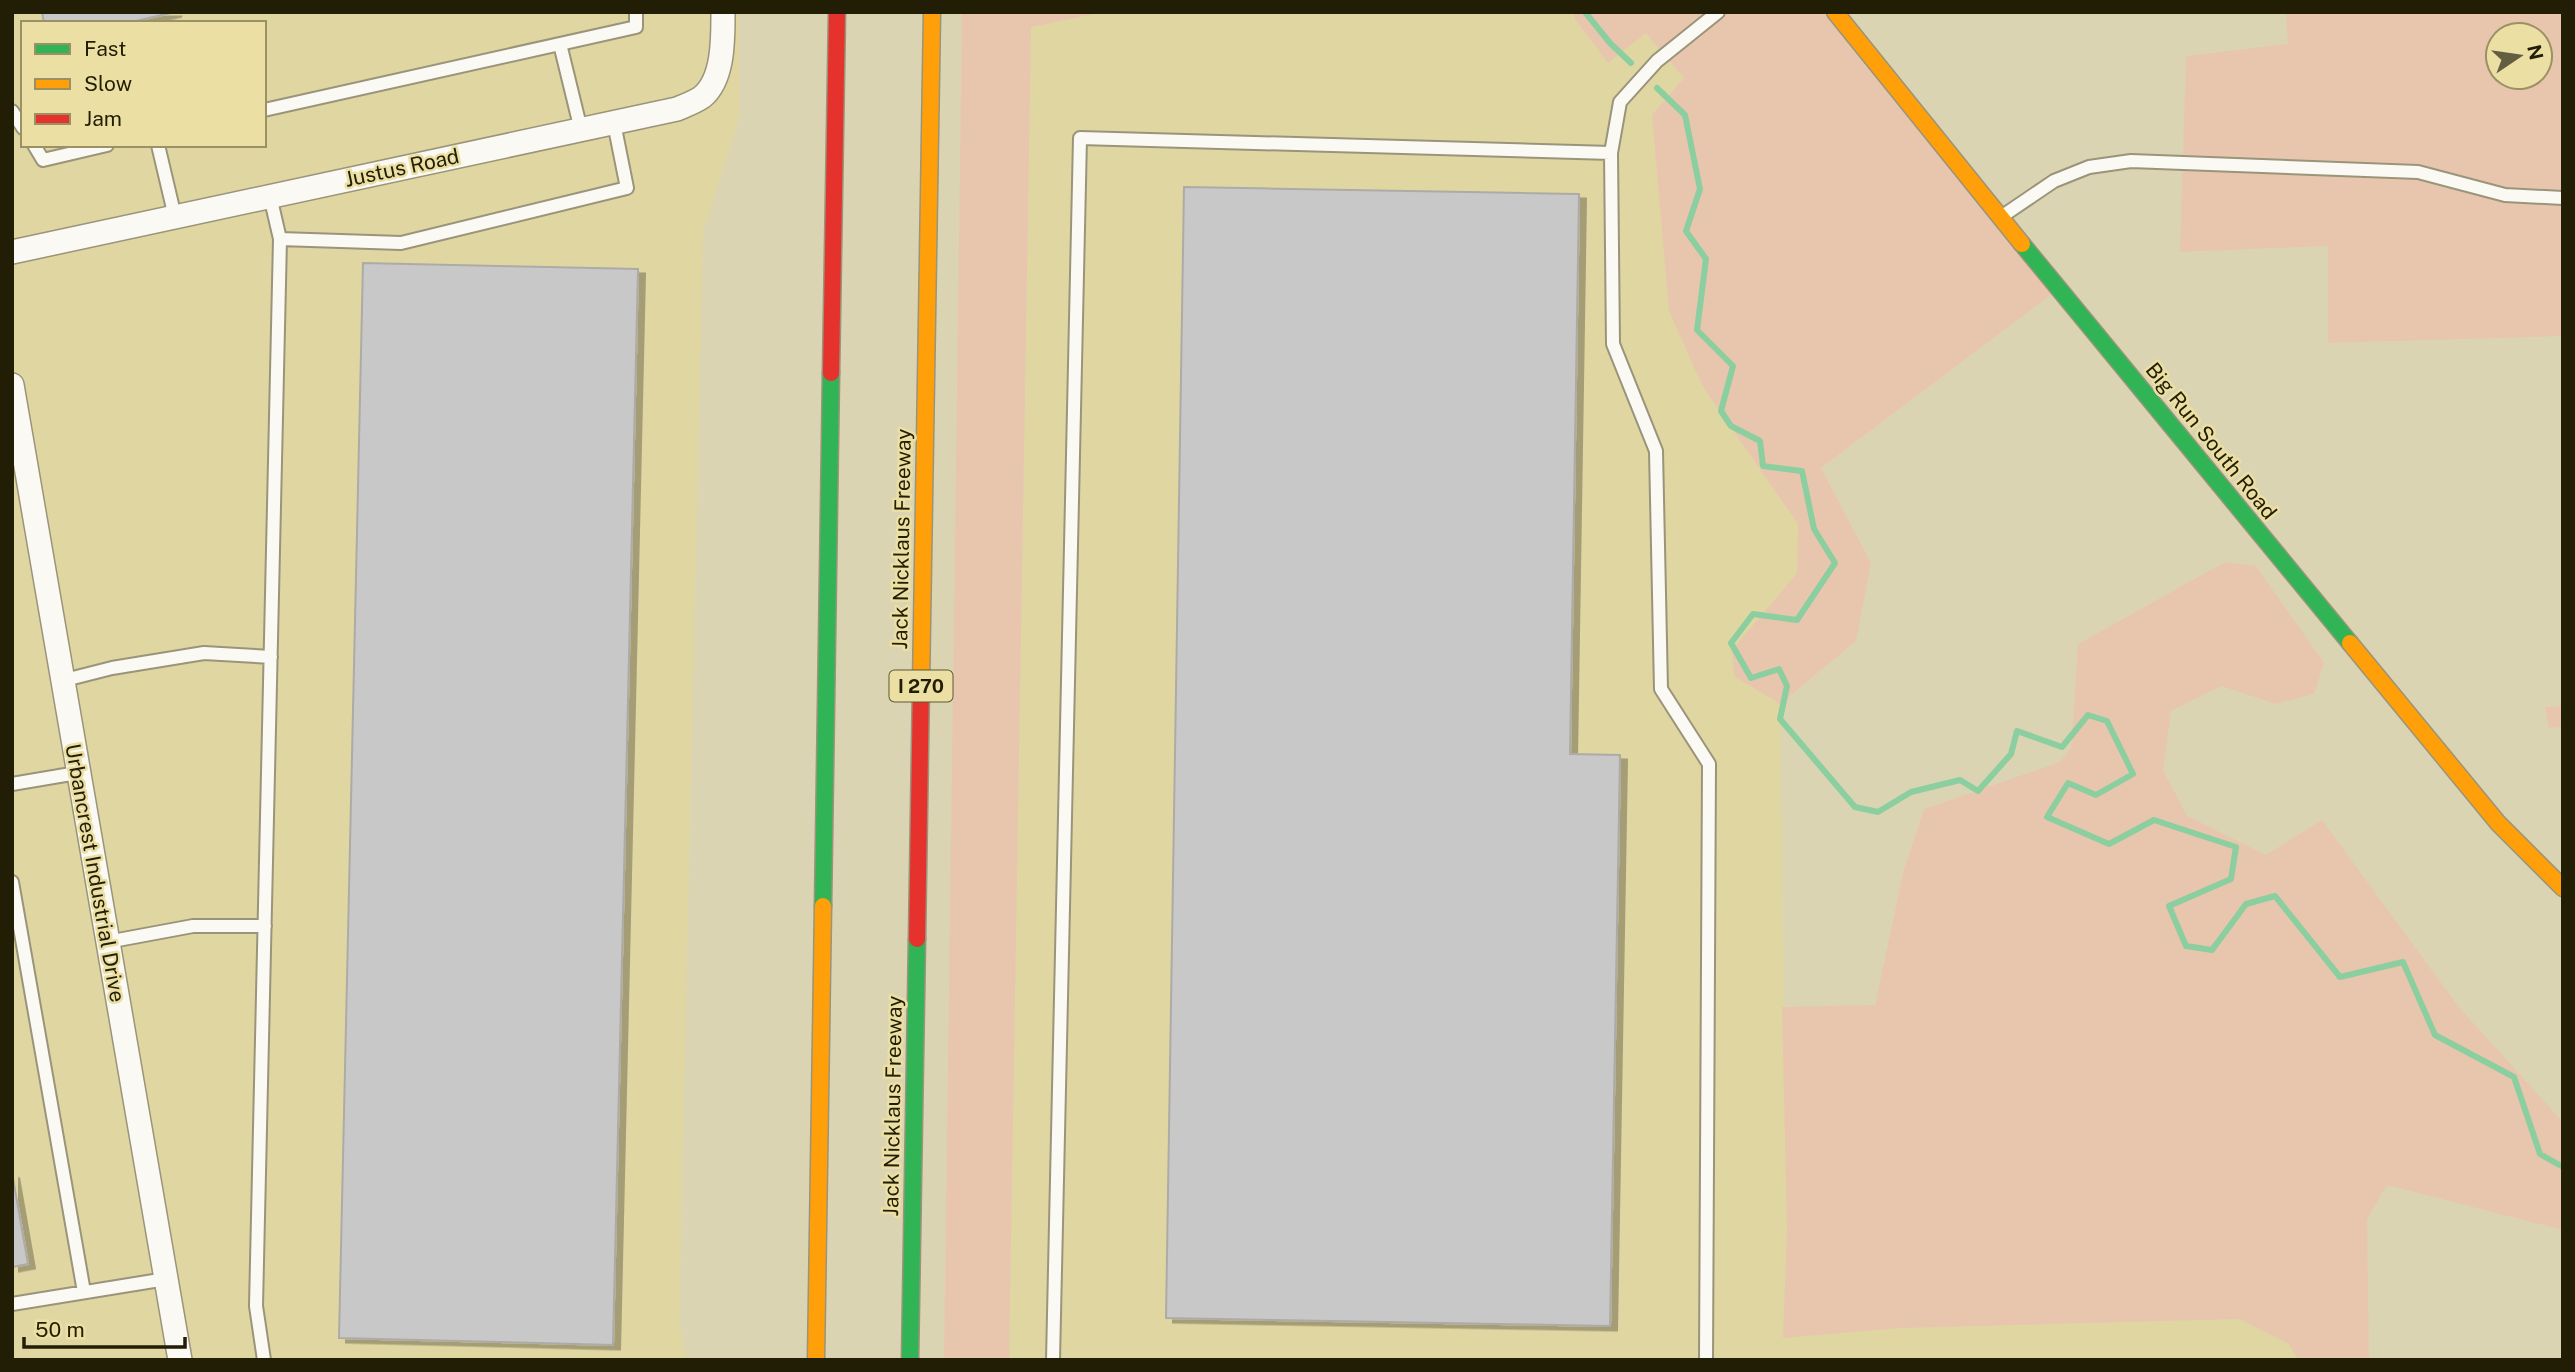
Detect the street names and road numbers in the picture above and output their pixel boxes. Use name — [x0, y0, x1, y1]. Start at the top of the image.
street label: Justus Road — [342, 143, 461, 192]
street label: Big Run South Road — [2141, 357, 2282, 524]
street label: Jack Nicklaus Freeway — [887, 429, 916, 649]
road number: I 270 — [890, 670, 953, 702]
street label: Urbancrest Industrial Drive — [60, 742, 131, 1004]
street label: Jack Nicklaus Freeway — [878, 996, 907, 1216]

